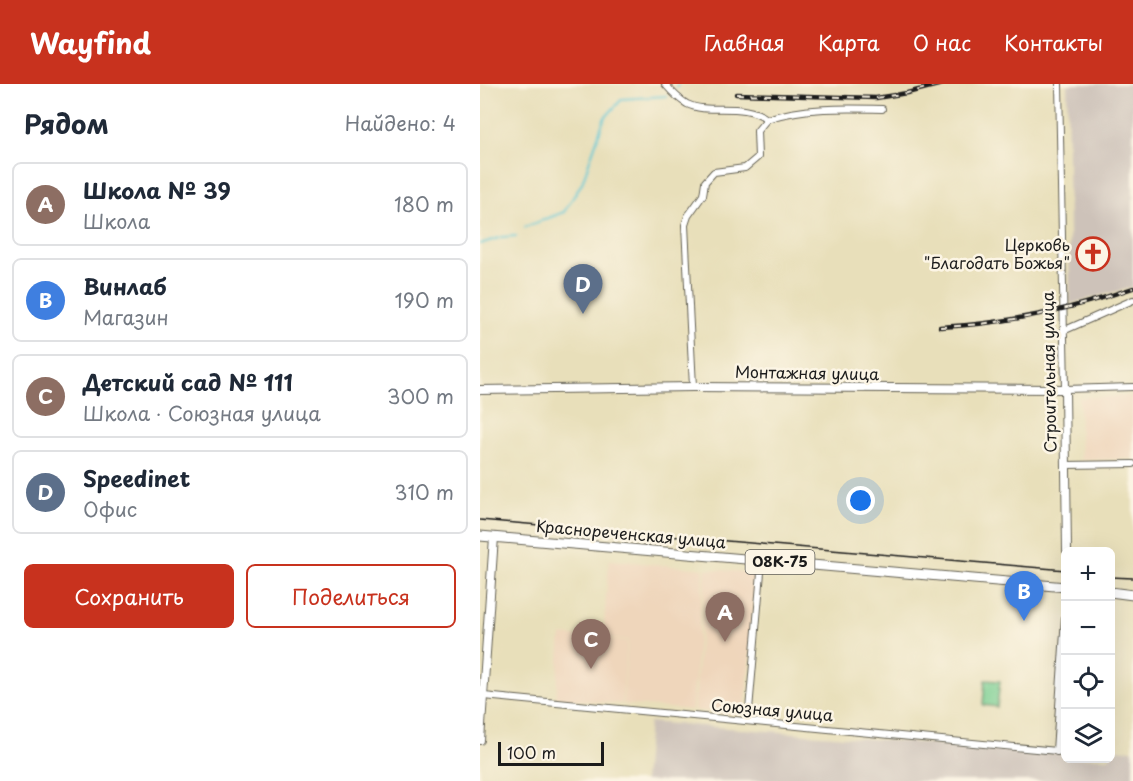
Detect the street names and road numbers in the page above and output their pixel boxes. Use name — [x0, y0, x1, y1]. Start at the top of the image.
street label: Строительная улица — [1035, 291, 1061, 453]
street label: Монтажная улица — [735, 359, 879, 385]
street label: Краснореченская улица — [535, 513, 727, 553]
road number: 08К-75 — [746, 550, 814, 574]
street label: Союзная улица — [710, 692, 834, 726]

